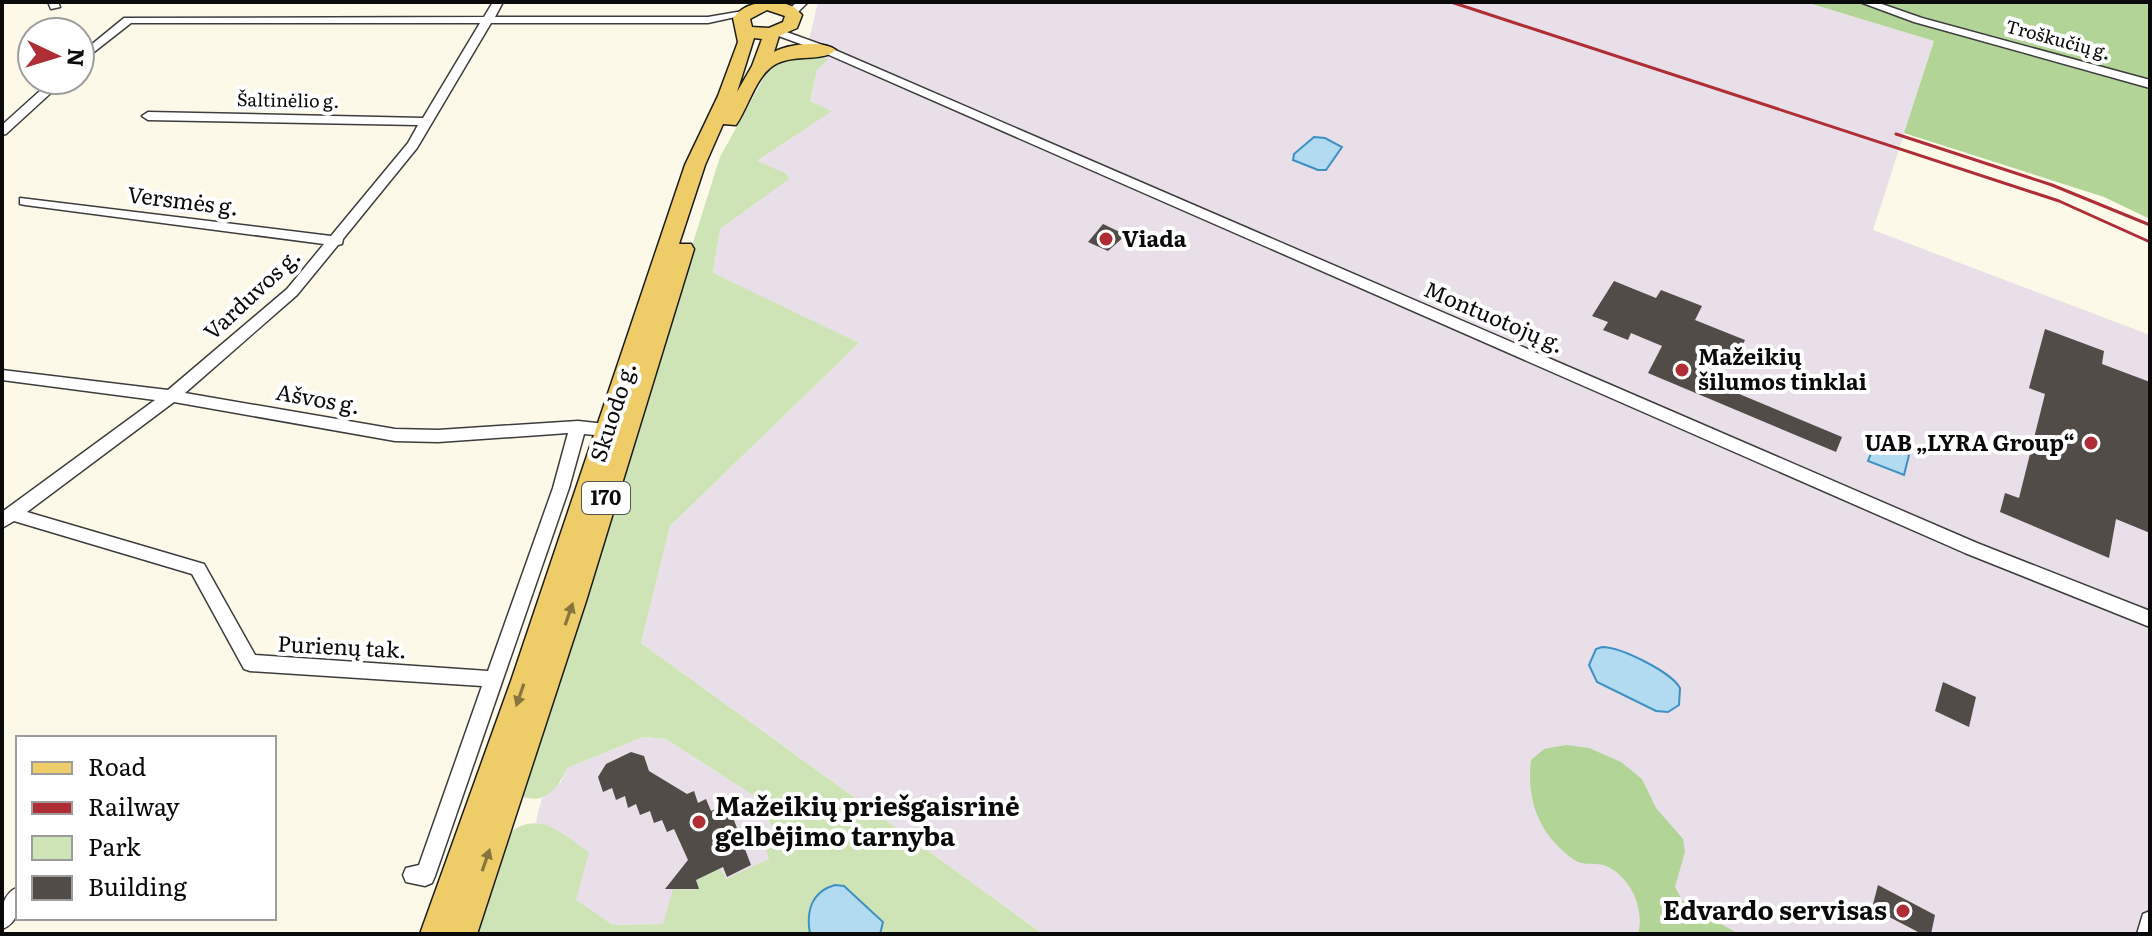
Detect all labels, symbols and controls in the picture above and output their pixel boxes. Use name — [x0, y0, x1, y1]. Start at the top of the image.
street label: Troškučių g. — [2003, 12, 2114, 65]
north arrow — [16, 16, 96, 96]
text: N — [60, 47, 95, 68]
street label: Šaltinėlio g. — [237, 85, 340, 114]
street label: Versmės g. — [126, 176, 241, 223]
place label: Viada — [1122, 221, 1187, 254]
marker: Viada — [1097, 230, 1115, 248]
street label: Varduvos g. — [195, 239, 307, 347]
street label: Montuotojų g. — [1419, 271, 1570, 360]
place label: Mažeikių šilumos tinklai — [1698, 339, 1867, 397]
street label: Skuodo g. — [580, 357, 643, 466]
marker: Mažeikių šilumos tinklai — [1673, 361, 1691, 379]
street label: Ašvos g. — [274, 374, 363, 421]
place label: UAB „LYRA Group“ — [1864, 425, 2075, 458]
marker: UAB „LYRA Group“ — [2082, 434, 2100, 452]
road number: 170 — [582, 482, 630, 514]
one-way arrow — [564, 601, 576, 625]
street label: Purienų tak. — [277, 626, 408, 665]
one-way arrow — [514, 683, 526, 707]
legend — [16, 736, 276, 920]
text: Road — [88, 748, 147, 783]
place label: Mažeikių priešgaisrinė gelbėjimo tarnyba — [715, 785, 1020, 854]
text: Railway — [88, 788, 180, 823]
marker: Mažeikių priešgaisrinė gelbėjimo tarnyba — [690, 813, 708, 831]
text: Park — [88, 828, 141, 863]
one-way arrow — [481, 848, 493, 872]
text: Building — [88, 868, 187, 903]
place label: Edvardo servisas — [1663, 889, 1887, 928]
marker: Edvardo servisas — [1894, 902, 1912, 920]

